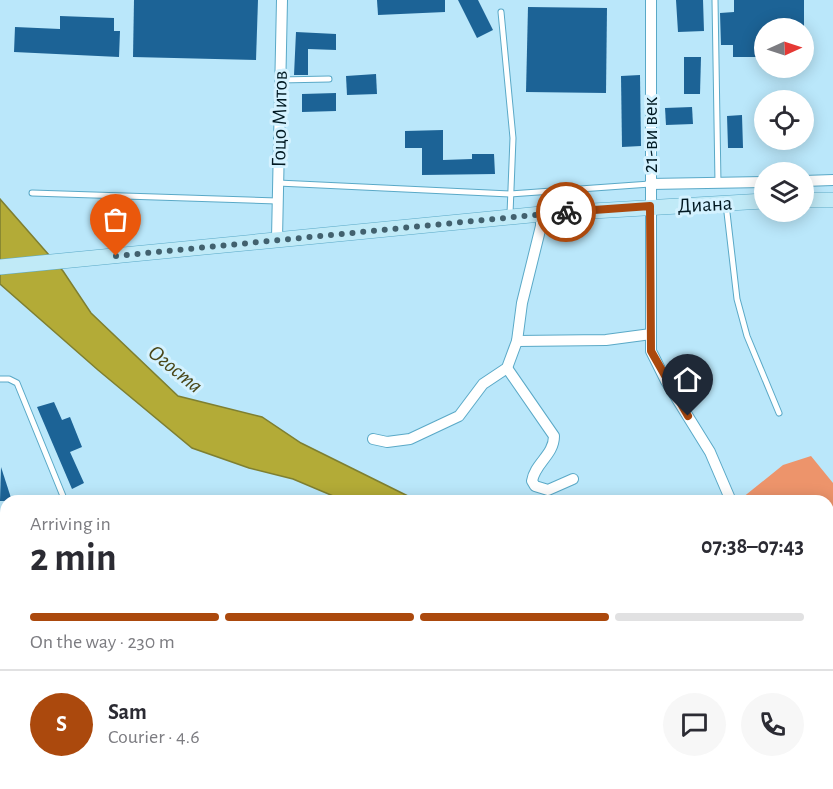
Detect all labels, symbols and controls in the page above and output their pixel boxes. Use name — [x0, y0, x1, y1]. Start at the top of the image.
north arrow — [754, 18, 814, 78]
map controls — [754, 18, 814, 222]
street label: Гоцо Митов — [268, 70, 291, 168]
button: locate — [754, 90, 814, 150]
street label: 21-ви век — [640, 96, 661, 173]
button: layers — [754, 162, 814, 222]
courier — [536, 182, 596, 242]
street label: Диана — [677, 193, 733, 216]
pin — [90, 194, 141, 256]
icon: bike — [550, 196, 583, 229]
icon: bag — [99, 203, 132, 236]
water label: Огоста — [144, 340, 207, 397]
pin — [662, 354, 713, 416]
icon: home — [671, 363, 704, 396]
text: Arriving in — [30, 514, 111, 534]
text: 07:38–07:43 — [701, 535, 804, 557]
text: 2 min — [30, 539, 117, 578]
text: On the way · 230 m — [30, 632, 175, 652]
button: chat — [663, 693, 726, 756]
button: phone — [741, 693, 804, 756]
text: Sam — [108, 701, 147, 723]
text: S — [56, 713, 67, 735]
text: Courier · 4.6 — [108, 727, 200, 747]

